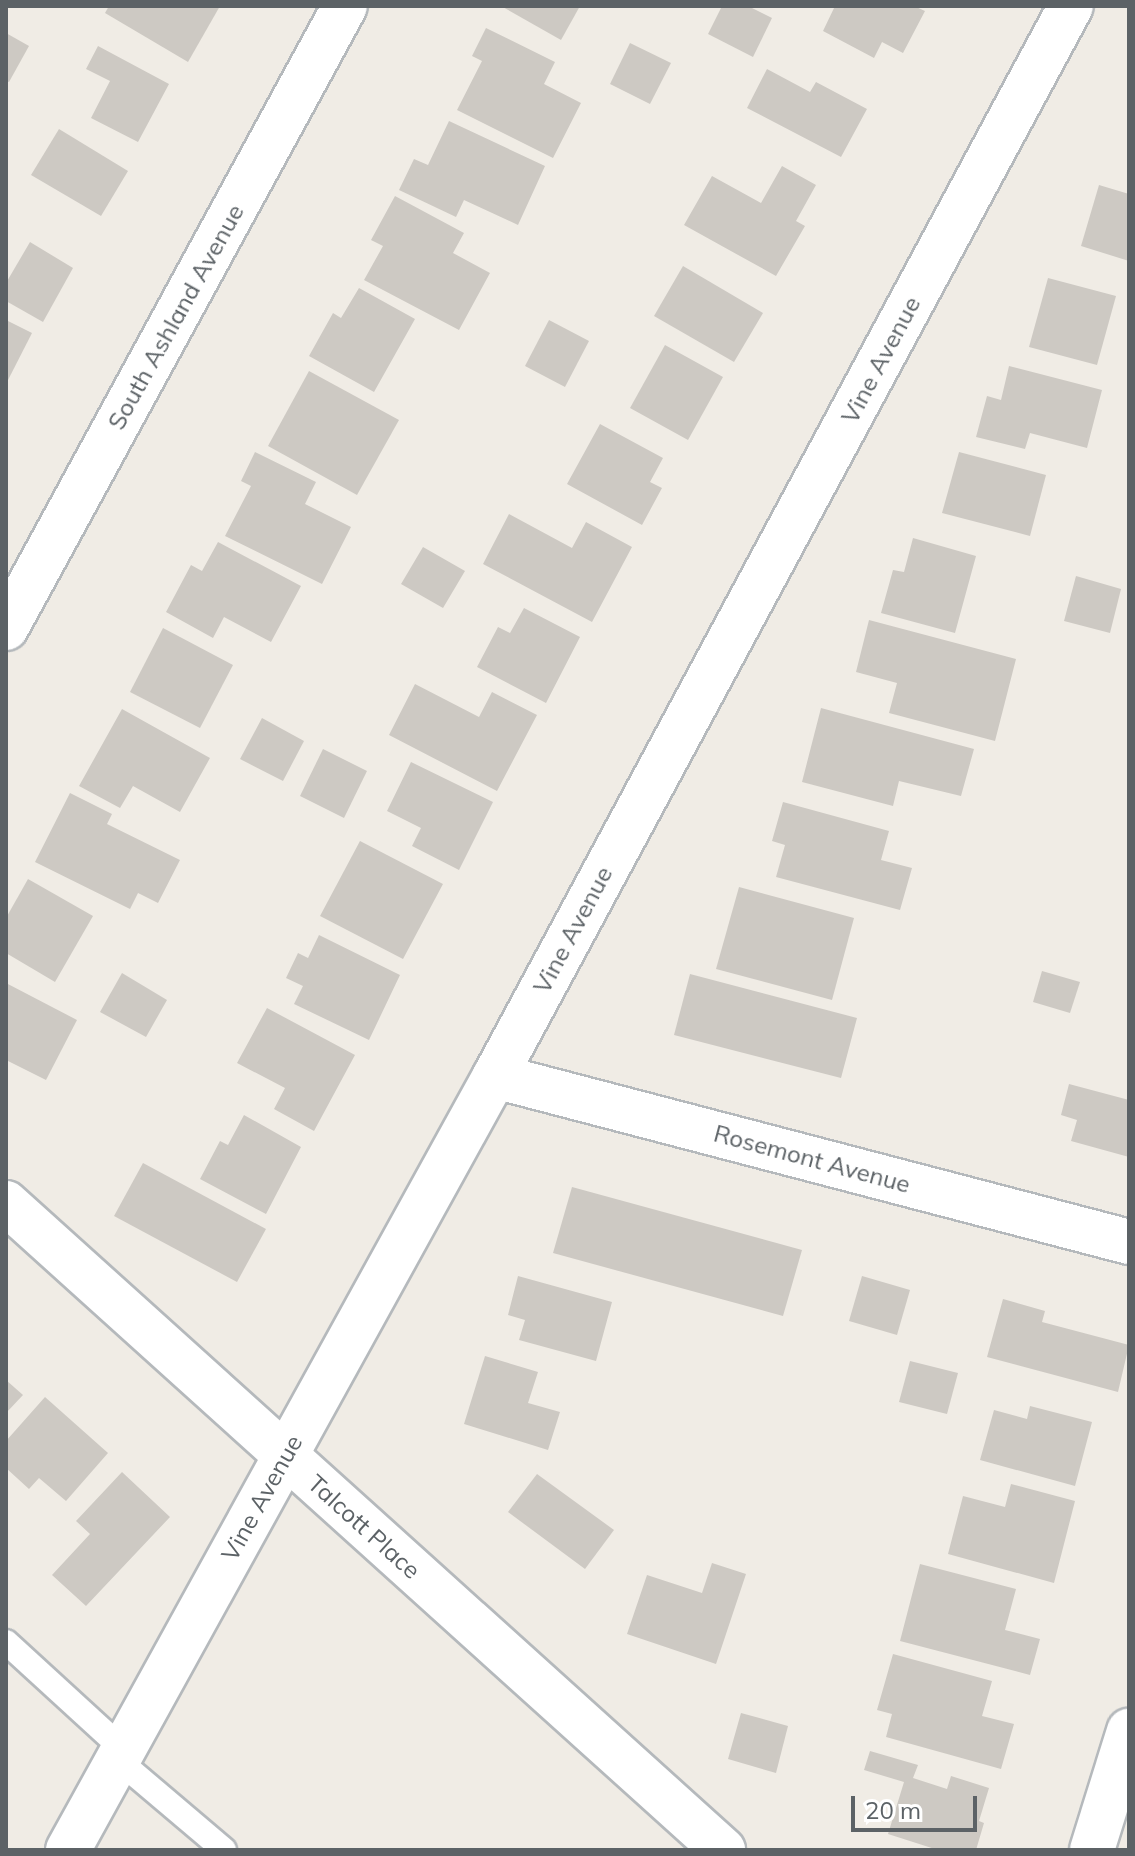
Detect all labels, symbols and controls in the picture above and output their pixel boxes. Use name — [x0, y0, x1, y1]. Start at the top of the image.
street label: South Ashland Avenue — [102, 199, 250, 435]
street label: Vine Avenue — [836, 292, 926, 428]
street label: Vine Avenue — [528, 862, 618, 998]
street label: Rosemont Avenue — [711, 1119, 913, 1199]
street label: Vine Avenue — [216, 1430, 308, 1566]
street label: Talcott Place — [302, 1469, 426, 1585]
scale bar — [855, 1780, 981, 1830]
text: 20 m — [865, 1795, 921, 1825]

